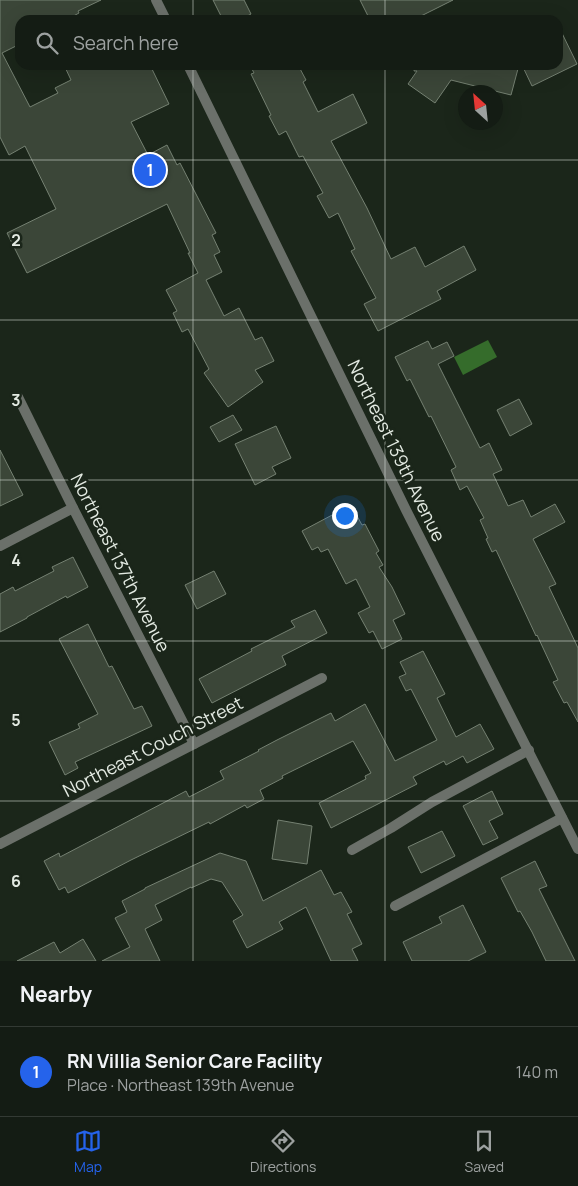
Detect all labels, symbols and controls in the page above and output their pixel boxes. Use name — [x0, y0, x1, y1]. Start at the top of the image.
search box — [15, 15, 563, 70]
icon: search — [33, 29, 61, 57]
text: Search here — [73, 30, 179, 56]
north arrow — [458, 85, 503, 130]
pin: 1 — [134, 151, 166, 189]
text: 2 — [11, 229, 21, 251]
street label: Northeast 139th Avenue — [342, 356, 451, 545]
text: 3 — [11, 389, 21, 411]
street label: Northeast 137th Avenue — [65, 469, 176, 656]
your location — [332, 503, 358, 529]
text: 4 — [11, 549, 21, 571]
street label: Northeast Couch Street — [58, 690, 247, 802]
text: 5 — [11, 709, 21, 731]
text: 6 — [11, 870, 21, 892]
text: Nearby — [20, 980, 92, 1008]
text: RN Villia Senior Care Facility — [67, 1048, 322, 1074]
text: 1 — [32, 1061, 40, 1083]
text: 140 m — [516, 1061, 558, 1083]
text: Place · Northeast 139th Avenue — [67, 1074, 294, 1096]
tab: Map — [74, 1127, 102, 1176]
tab: Directions — [250, 1127, 316, 1176]
tab: Saved — [465, 1127, 504, 1176]

